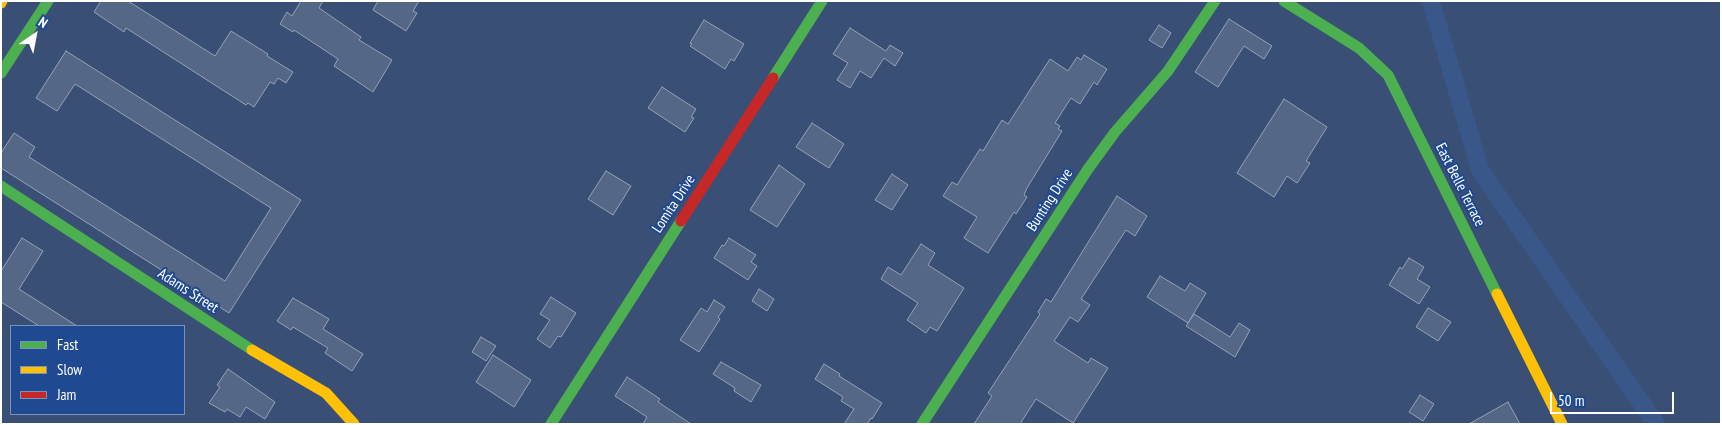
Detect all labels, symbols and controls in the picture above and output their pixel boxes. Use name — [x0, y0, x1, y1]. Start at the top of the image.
north arrow — [10, 10, 60, 60]
text: N — [35, 13, 51, 32]
street label: East Belle Terrace — [1431, 140, 1489, 230]
street label: Bunting Drive — [1023, 165, 1077, 235]
street label: Lomita Drive — [649, 172, 699, 236]
street label: Adams Street — [154, 265, 222, 317]
legend — [10, 325, 185, 415]
text: Fast — [57, 335, 78, 354]
text: Slow — [57, 360, 82, 379]
scale bar — [1552, 382, 1676, 414]
text: Jam — [57, 385, 76, 404]
text: 50 m — [1558, 391, 1584, 410]

